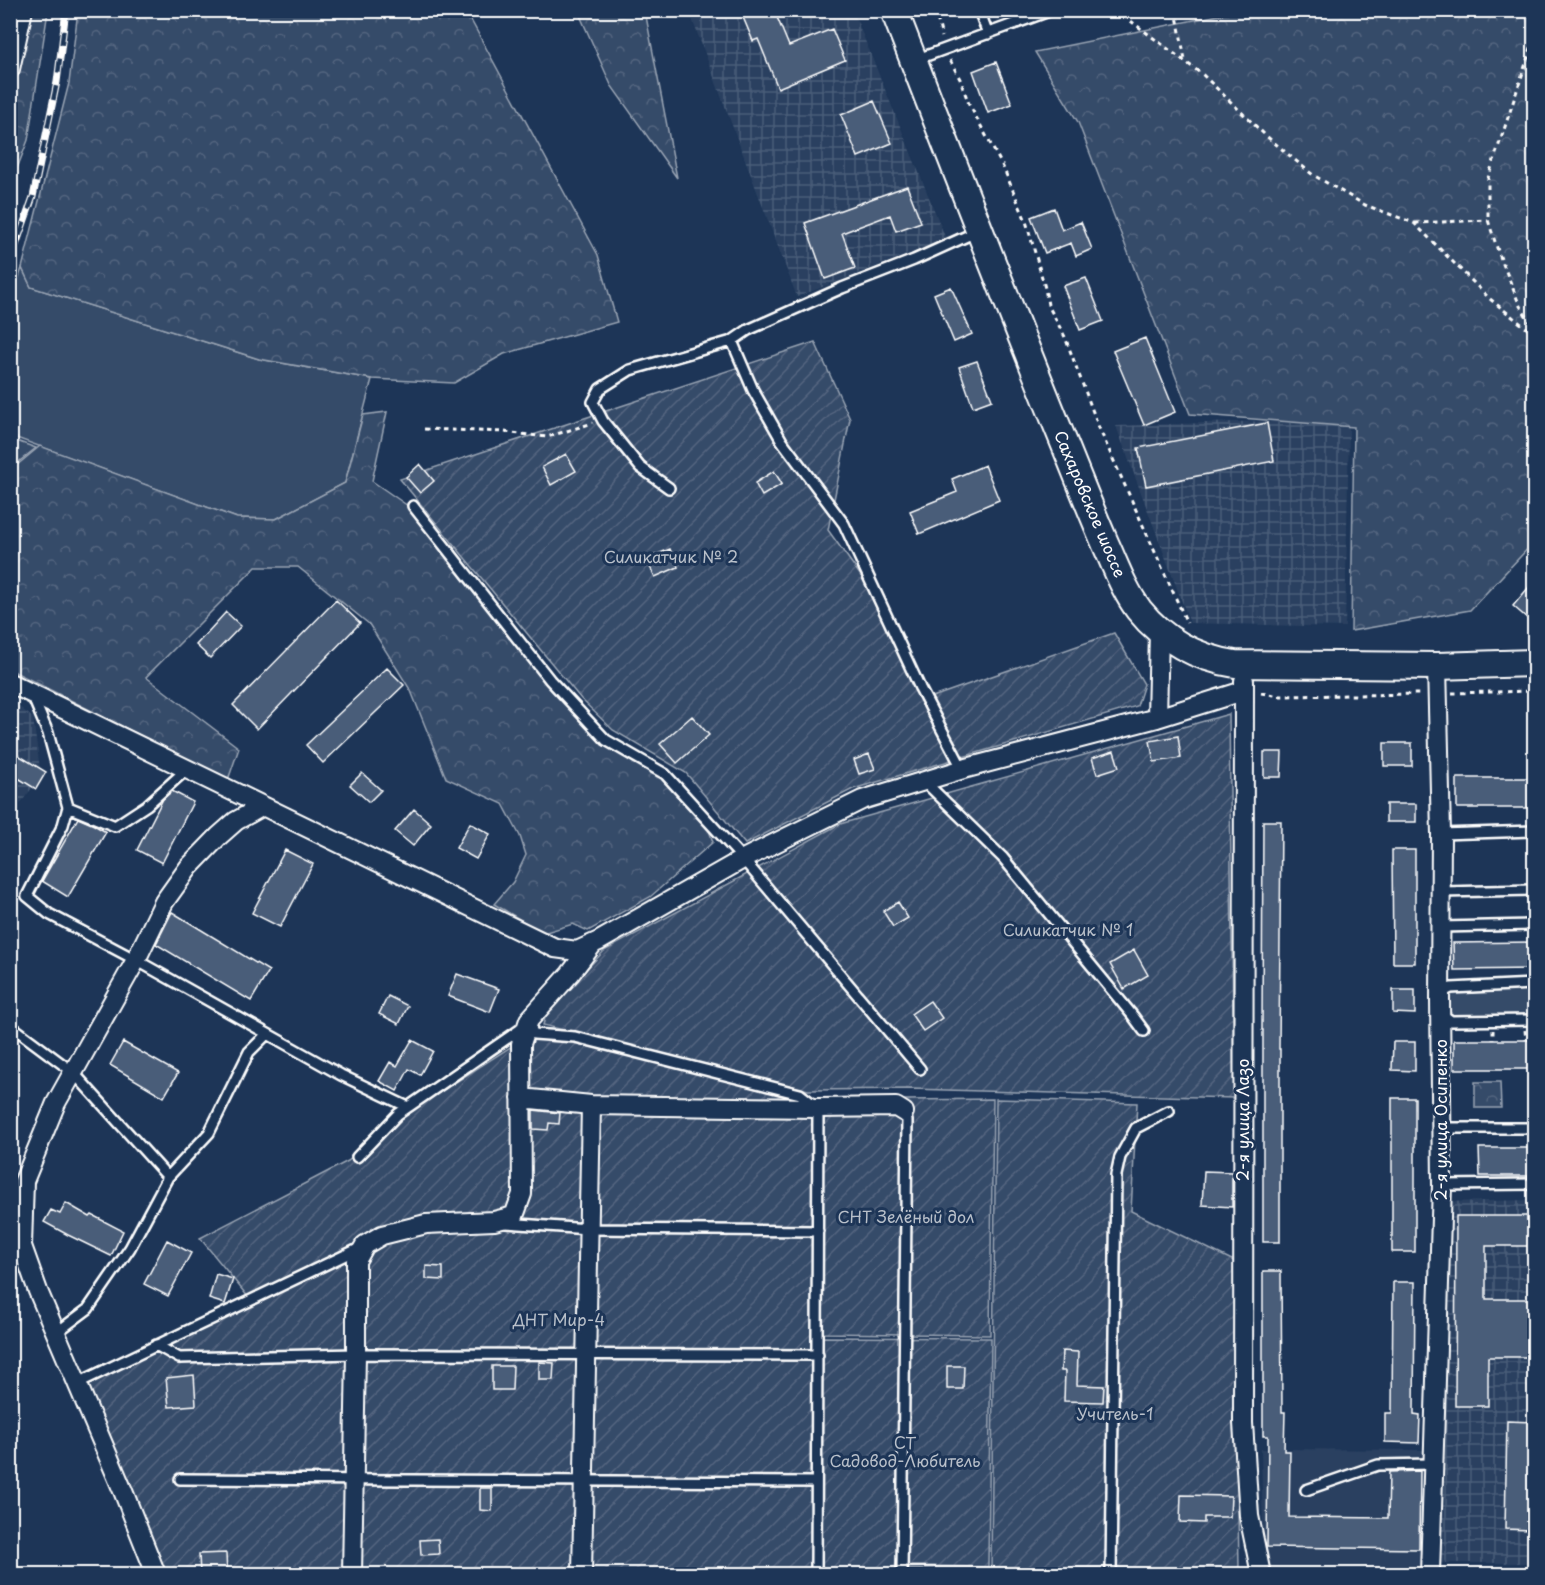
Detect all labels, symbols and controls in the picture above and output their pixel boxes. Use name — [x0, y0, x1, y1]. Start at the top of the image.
street label: Сахаровское шоссе — [1049, 426, 1133, 581]
park label: Силикатчик № 2 — [604, 544, 738, 568]
park label: Силикатчик № 1 — [1003, 917, 1133, 941]
street label: 2-я улица Осипенко — [1428, 1039, 1452, 1201]
street label: 2-я улица Лазо — [1230, 1059, 1254, 1181]
park label: СНТ Зелёный дол — [838, 1204, 974, 1228]
park label: ДНТ Мир-4 — [512, 1307, 605, 1331]
park label: Учитель-1 — [1077, 1401, 1153, 1425]
park label: СТ Садовод-Любитель — [830, 1430, 980, 1472]

